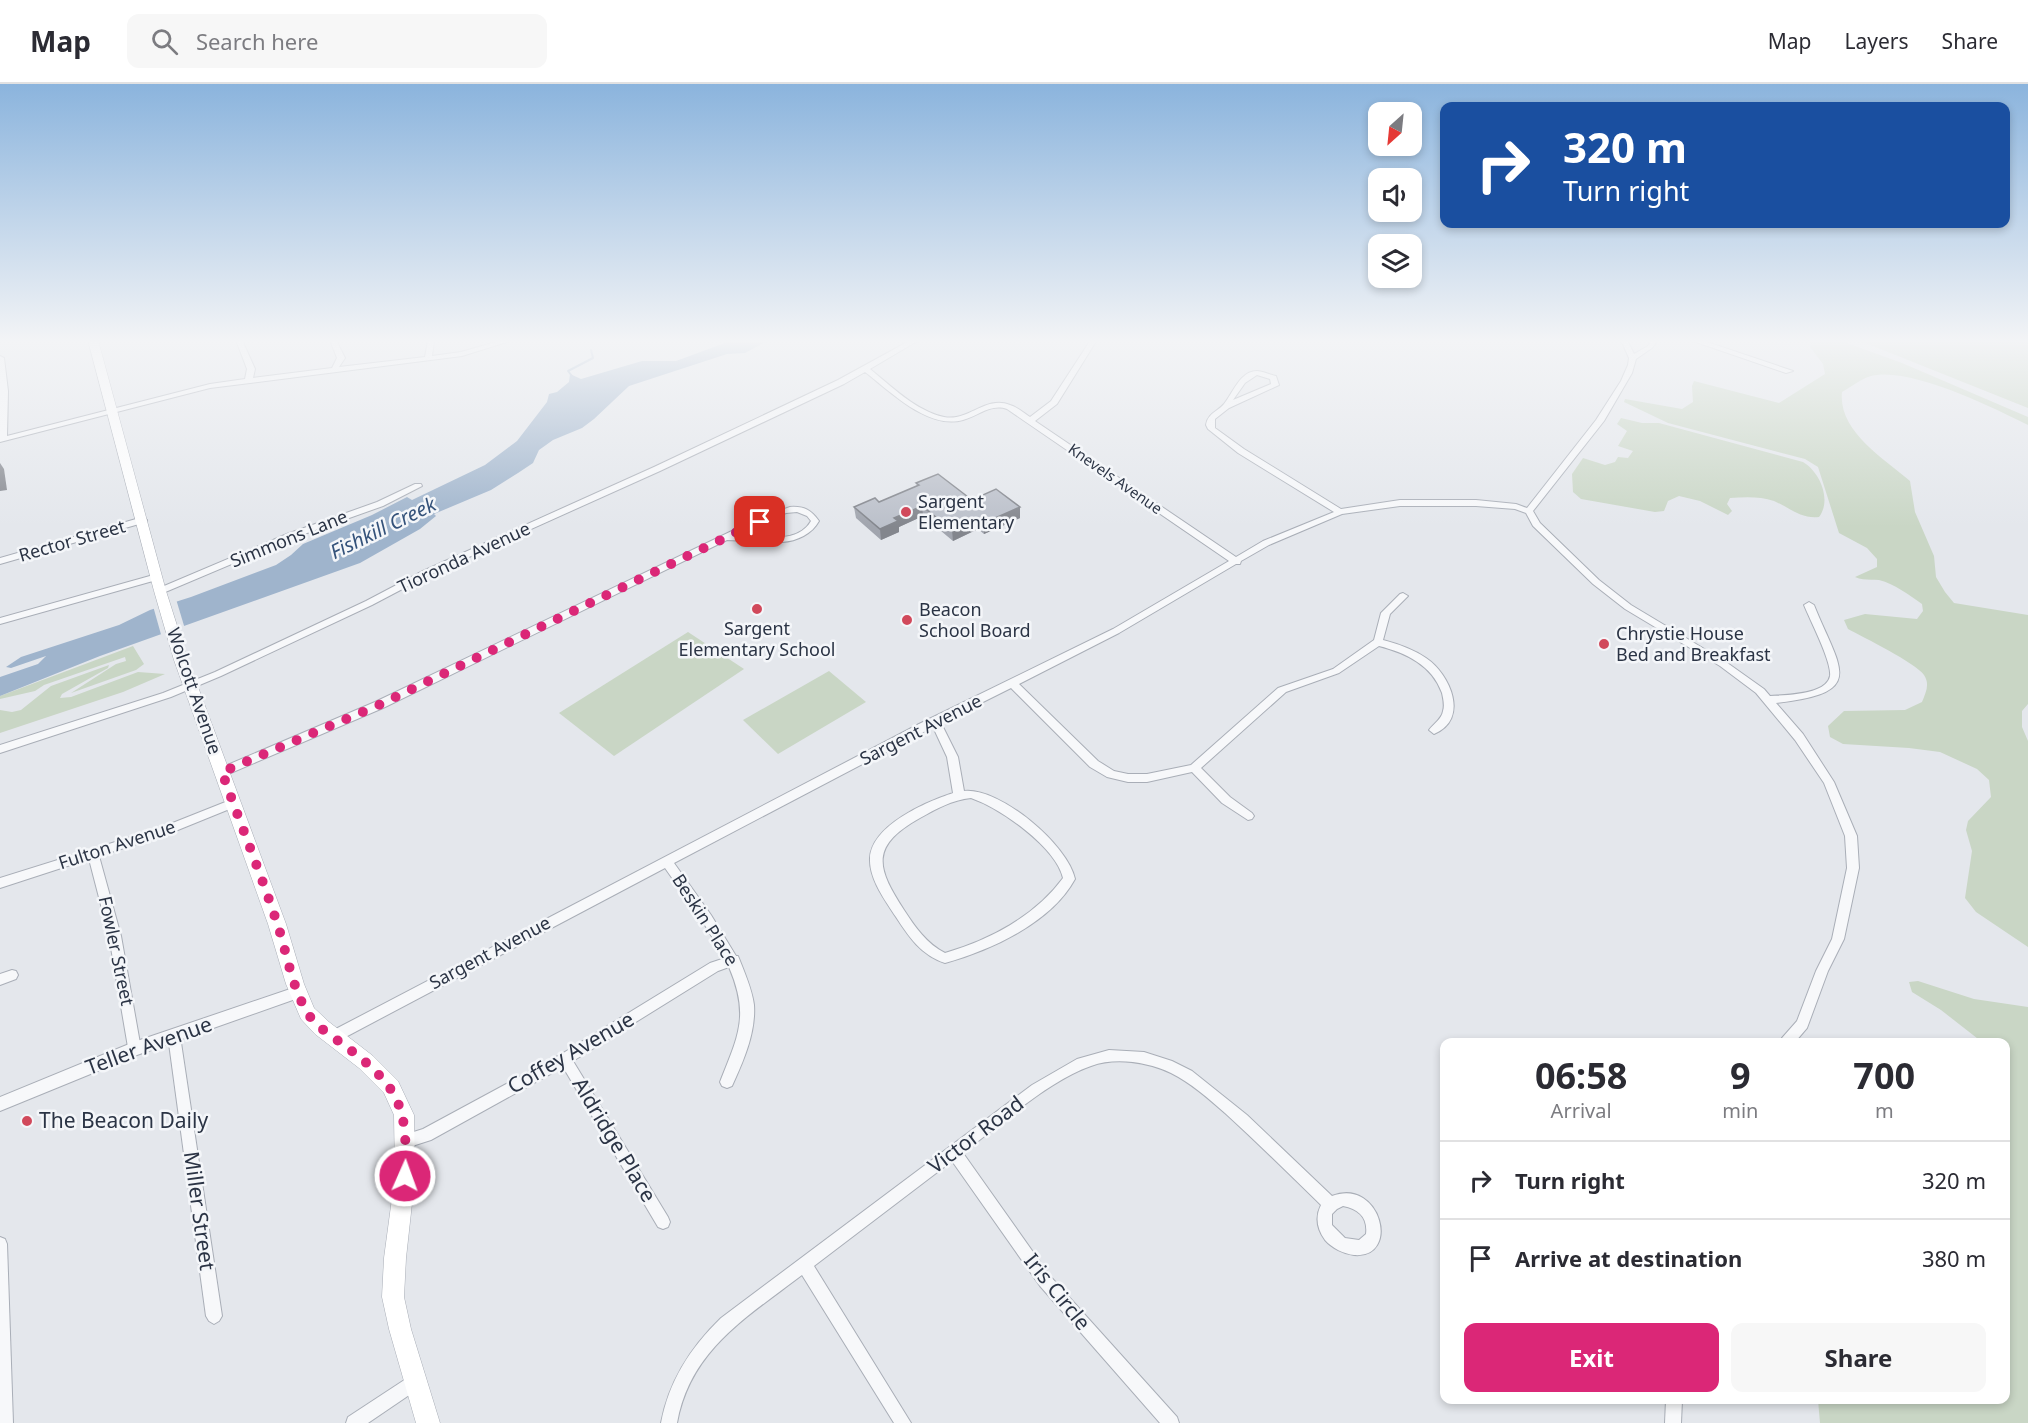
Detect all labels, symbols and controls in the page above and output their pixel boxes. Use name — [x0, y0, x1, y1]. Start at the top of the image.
search box — [127, 14, 547, 68]
text: Map — [30, 22, 91, 60]
icon: search — [148, 25, 181, 58]
text: Search here — [196, 26, 318, 56]
text: Map — [1768, 27, 1812, 55]
text: Layers — [1845, 27, 1909, 55]
text: Share — [1942, 27, 1998, 55]
north arrow — [1368, 102, 1422, 156]
map controls — [1368, 102, 1422, 288]
text: 320 m — [1563, 118, 1687, 175]
icon: right — [1464, 126, 1542, 204]
button: sound — [1368, 168, 1422, 222]
text: Turn right — [1563, 172, 1689, 209]
button: layers — [1368, 234, 1422, 288]
street label: Knevels Avenue — [1065, 438, 1167, 518]
place label: Sargent Elementary — [918, 489, 1015, 534]
water label: Fishkill Creek — [325, 490, 441, 565]
pin — [734, 496, 785, 547]
street label: Simmons Lane — [226, 504, 351, 572]
icon: arrive — [743, 505, 776, 538]
marker: Sargent Elementary — [899, 505, 913, 519]
street label: Rector Street — [16, 513, 128, 567]
street label: Tioronda Avenue — [393, 516, 534, 598]
place label: Beacon School Board — [919, 597, 1031, 642]
marker: Sargent Elementary School — [750, 602, 764, 616]
marker: Beacon School Board — [900, 613, 914, 627]
place label: Sargent Elementary School — [679, 616, 835, 661]
place label: Chrystie House Bed and Breakfast — [1616, 621, 1771, 666]
street label: Wolcott Avenue — [162, 624, 228, 757]
marker: Chrystie House Bed and Breakfast — [1597, 637, 1611, 651]
street label: Sargent Avenue — [855, 688, 986, 770]
street label: Fulton Avenue — [55, 814, 178, 874]
street label: Beskin Place — [667, 869, 744, 970]
street label: Fowler Street — [94, 894, 140, 1008]
street label: Sargent Avenue — [425, 910, 554, 994]
street label: Coffey Avenue — [502, 1005, 639, 1100]
street label: Teller Avenue — [82, 1009, 216, 1081]
text: 06:58 — [1535, 1051, 1627, 1100]
text: 9 — [1730, 1051, 1751, 1100]
text: 700 — [1853, 1051, 1915, 1100]
street label: Aldridge Place — [567, 1072, 663, 1207]
street label: Victor Road — [922, 1089, 1029, 1179]
text: Arrival — [1551, 1097, 1612, 1124]
text: min — [1722, 1097, 1758, 1124]
text: m — [1875, 1097, 1894, 1124]
place label: The Beacon Daily — [39, 1106, 208, 1134]
marker: The Beacon Daily — [20, 1114, 34, 1128]
position arrow — [373, 1144, 437, 1208]
street label: Miller Street — [178, 1150, 222, 1273]
icon: right — [1464, 1164, 1497, 1197]
text: Turn right — [1515, 1165, 1625, 1195]
text: 320 m — [1922, 1165, 1986, 1195]
icon: arrive — [1464, 1242, 1497, 1275]
text: Arrive at destination — [1515, 1243, 1742, 1273]
text: 380 m — [1922, 1243, 1986, 1273]
street label: Iris Circle — [1018, 1247, 1097, 1336]
button: Exit — [1464, 1323, 1719, 1392]
button: Share — [1731, 1323, 1986, 1392]

